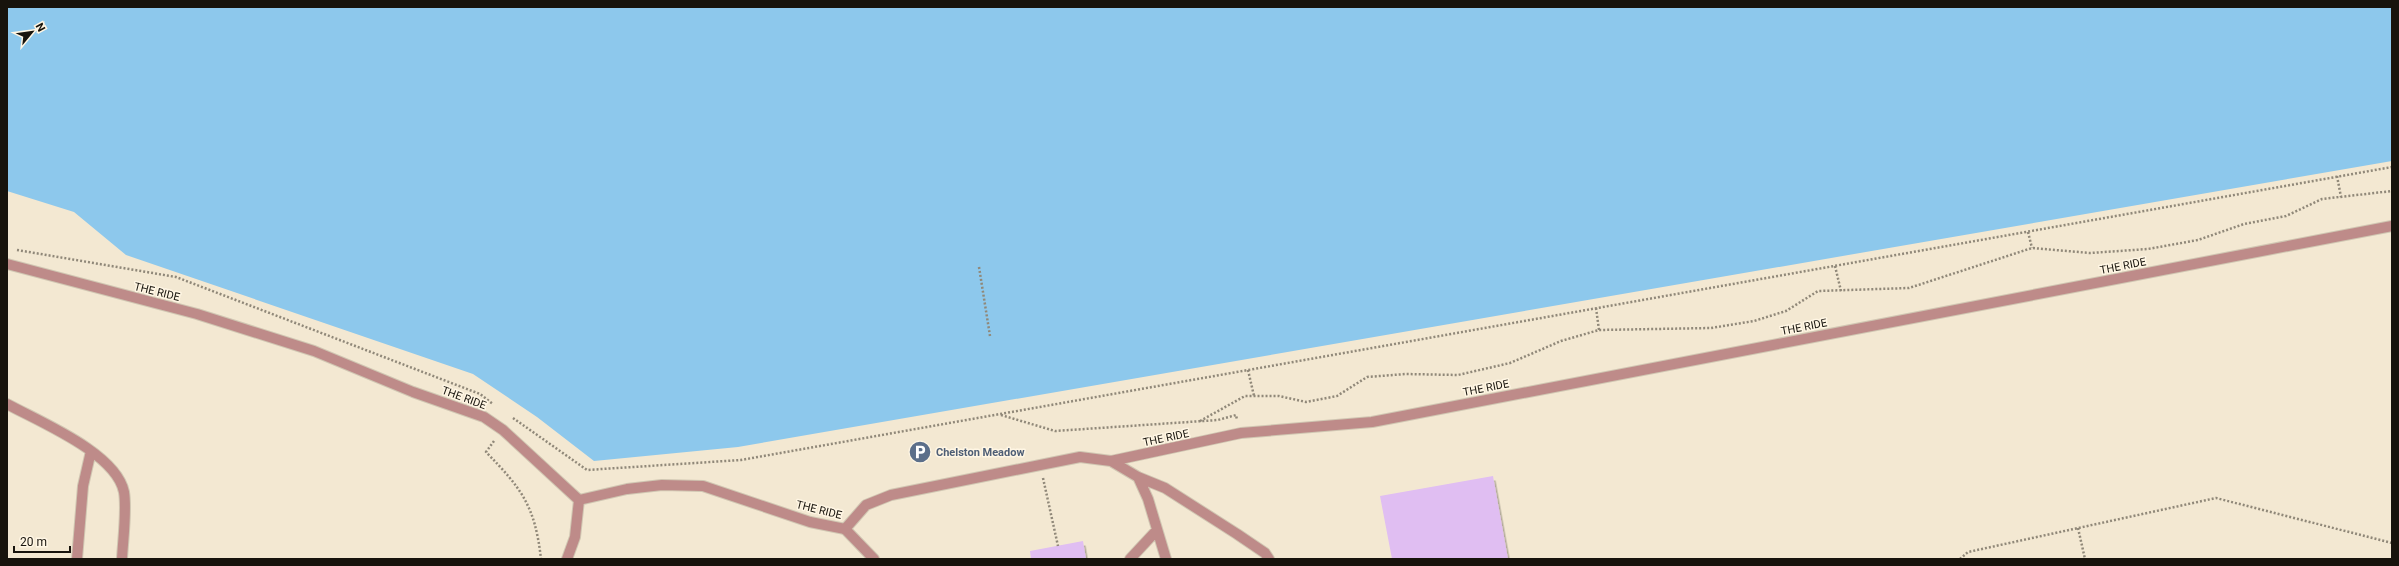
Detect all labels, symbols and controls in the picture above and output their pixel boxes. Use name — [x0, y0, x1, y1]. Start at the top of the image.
north arrow — [12, 12, 52, 52]
text: N — [33, 21, 48, 34]
street label: THE RIDE — [2099, 255, 2147, 277]
street label: THE RIDE — [133, 280, 181, 304]
street label: THE RIDE — [1780, 316, 1828, 338]
street label: THE RIDE — [1462, 377, 1510, 399]
street label: THE RIDE — [440, 384, 488, 412]
street label: THE RIDE — [1142, 427, 1190, 449]
parking icon: Chelston Meadow — [907, 439, 933, 465]
place label: Chelston Meadow — [936, 446, 1025, 459]
street label: THE RIDE — [795, 498, 843, 522]
scale bar — [14, 528, 70, 554]
text: 20 m — [20, 535, 47, 549]

